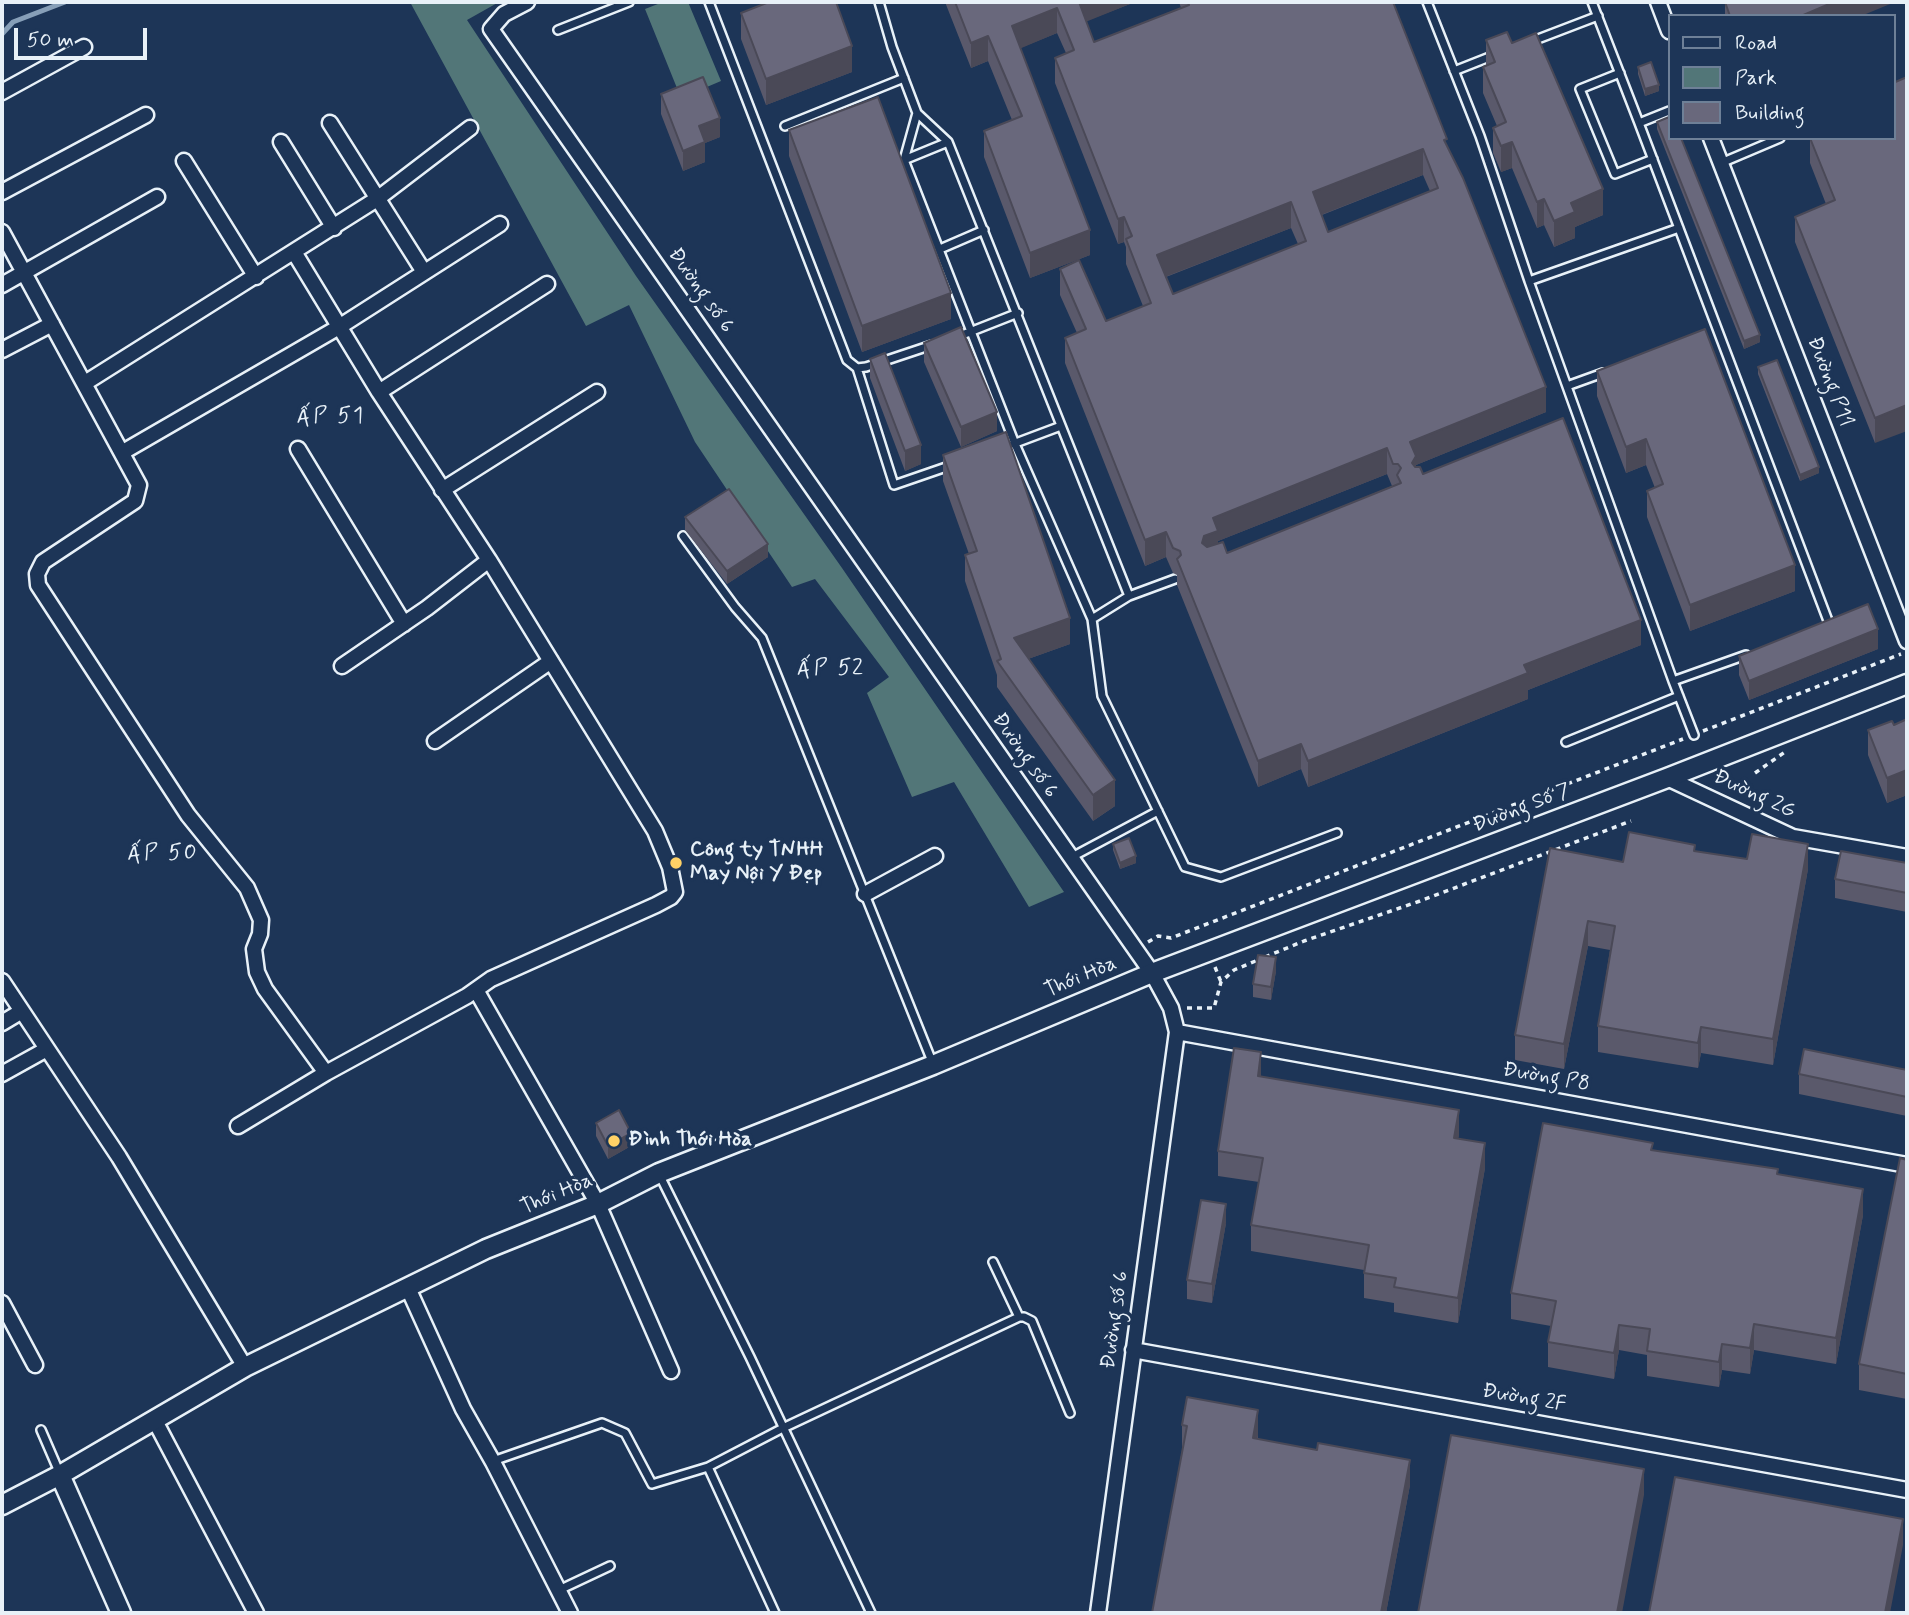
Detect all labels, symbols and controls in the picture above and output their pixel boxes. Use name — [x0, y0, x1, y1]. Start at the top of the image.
scale bar — [18, 14, 150, 58]
legend — [1668, 14, 1895, 140]
text: 50 m — [27, 26, 74, 54]
text: Road — [1735, 29, 1777, 57]
text: Park — [1735, 64, 1777, 92]
text: Building — [1735, 99, 1805, 127]
street label: Đường số 6 — [661, 243, 739, 339]
street label: Đường P11 — [1800, 333, 1858, 431]
district label: ẤP 51 — [298, 403, 364, 431]
district label: ẤP 52 — [796, 655, 866, 683]
street label: Đường số 6 — [985, 708, 1063, 804]
street label: Đường 2G — [1709, 765, 1799, 825]
street label: Đường Số 7 — [1469, 779, 1575, 839]
place label: Công ty TNHH May Nội Y Đẹp — [690, 838, 823, 888]
district label: ẤP 50 — [128, 840, 198, 868]
marker: Công ty TNHH May Nội Y Đẹp — [668, 855, 684, 871]
street label: Thới Hòa — [1041, 952, 1121, 1004]
street label: Đường P8 — [1501, 1058, 1591, 1098]
place label: Đình Thới Hòa — [628, 1128, 752, 1154]
marker: Đình Thới Hòa — [606, 1133, 622, 1149]
street label: Thới Hòa — [517, 1169, 597, 1221]
street label: Đường số 6 — [1097, 1269, 1135, 1371]
street label: Đường 2F — [1480, 1379, 1568, 1419]

